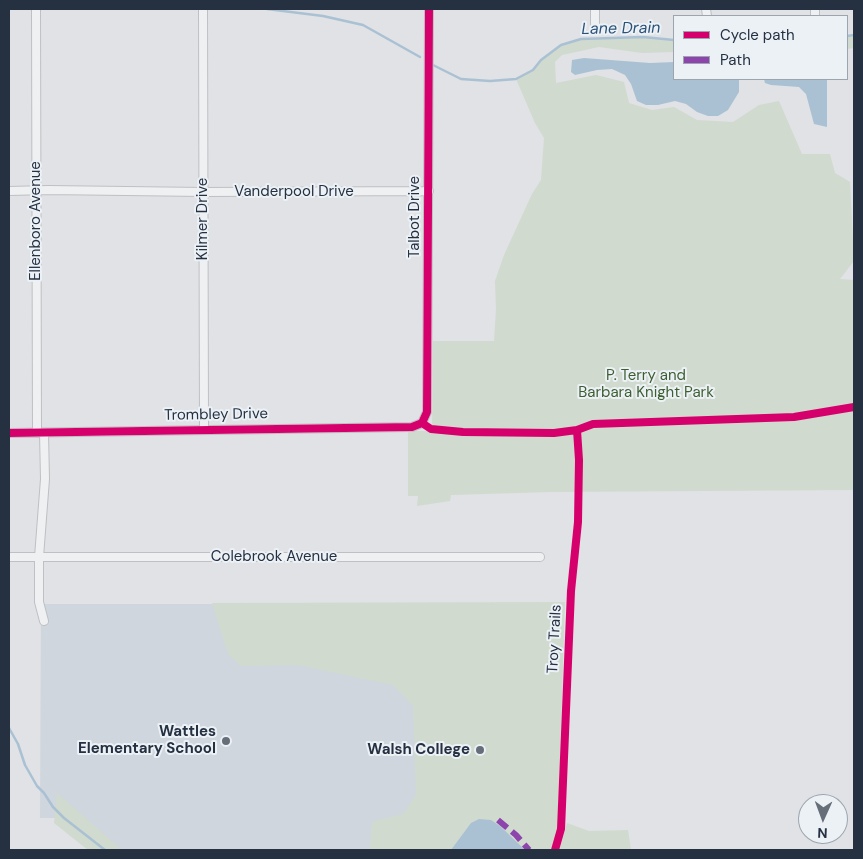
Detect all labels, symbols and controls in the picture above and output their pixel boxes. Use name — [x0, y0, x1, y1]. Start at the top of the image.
legend — [673, 15, 848, 80]
water label: Lane Drain — [581, 19, 661, 39]
text: Cycle path — [720, 25, 795, 45]
text: Path — [720, 50, 751, 70]
street label: Ellenboro Avenue — [27, 161, 45, 281]
street label: Talbot Drive — [406, 176, 424, 258]
street label: Kilmer Drive — [194, 178, 212, 260]
street label: Vanderpool Drive — [234, 183, 354, 201]
park label: P. Terry and Barbara Knight Park — [578, 367, 714, 402]
street label: Trombley Drive — [164, 405, 268, 425]
street label: Colebrook Avenue — [211, 548, 337, 566]
street label: Troy Trails — [544, 604, 566, 674]
place label: Wattles Elementary School — [78, 723, 216, 758]
marker: Wattles Elementary School — [220, 735, 232, 747]
place label: Walsh College — [367, 741, 470, 759]
marker: Walsh College — [474, 744, 486, 756]
north arrow — [798, 794, 848, 844]
text: N — [817, 824, 828, 842]

